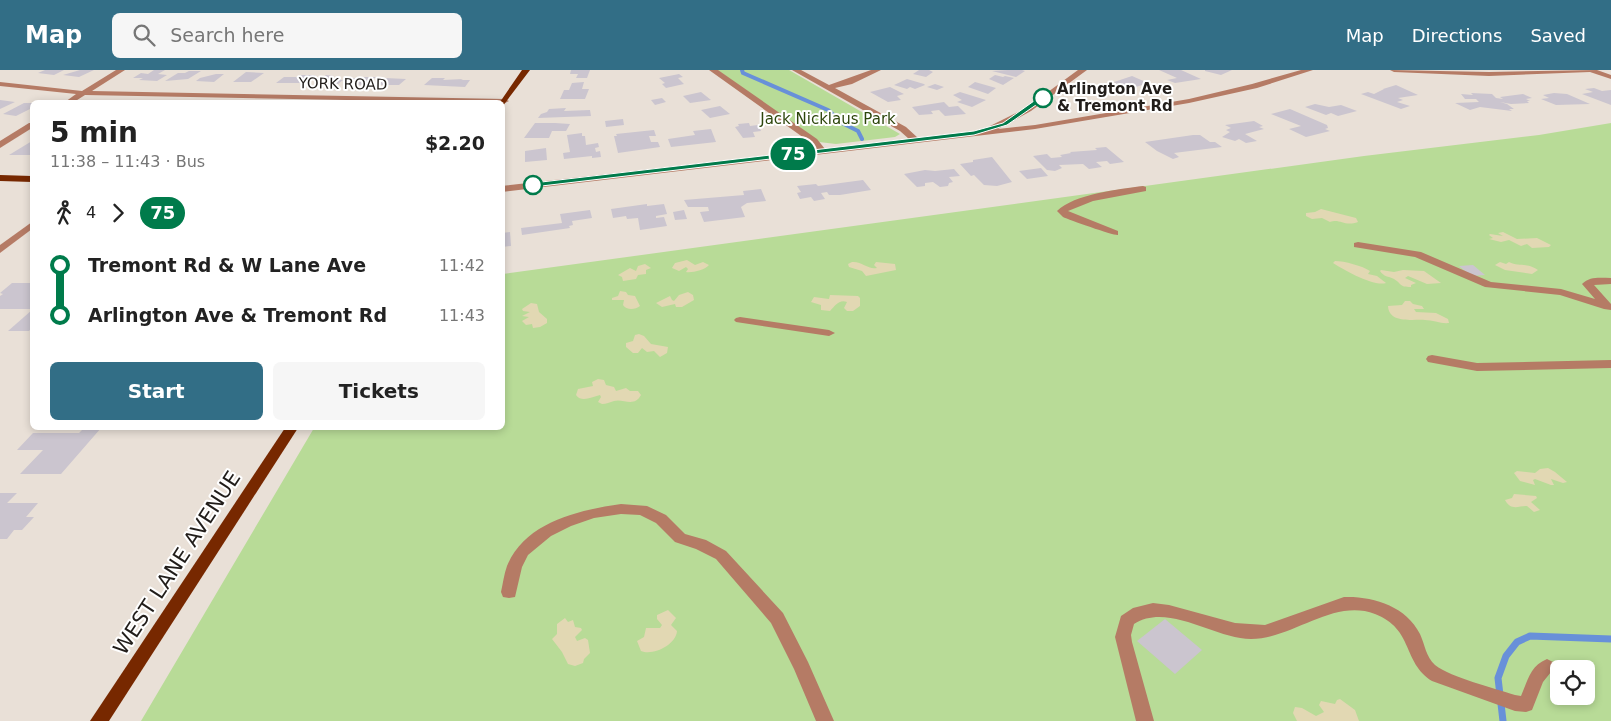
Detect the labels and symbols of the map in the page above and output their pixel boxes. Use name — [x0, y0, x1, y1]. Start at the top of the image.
street label: YORK ROAD — [297, 74, 388, 94]
place label: Arlington Ave & Tremont Rd — [1057, 80, 1173, 115]
marker: Arlington Ave & Tremont Rd — [1033, 88, 1053, 108]
park label: Jack Nicklaus Park — [759, 110, 896, 128]
line badge: 75 — [770, 138, 816, 170]
unlabelled marker — [523, 175, 543, 195]
street label: WEST LANE AVENUE — [109, 467, 245, 659]

